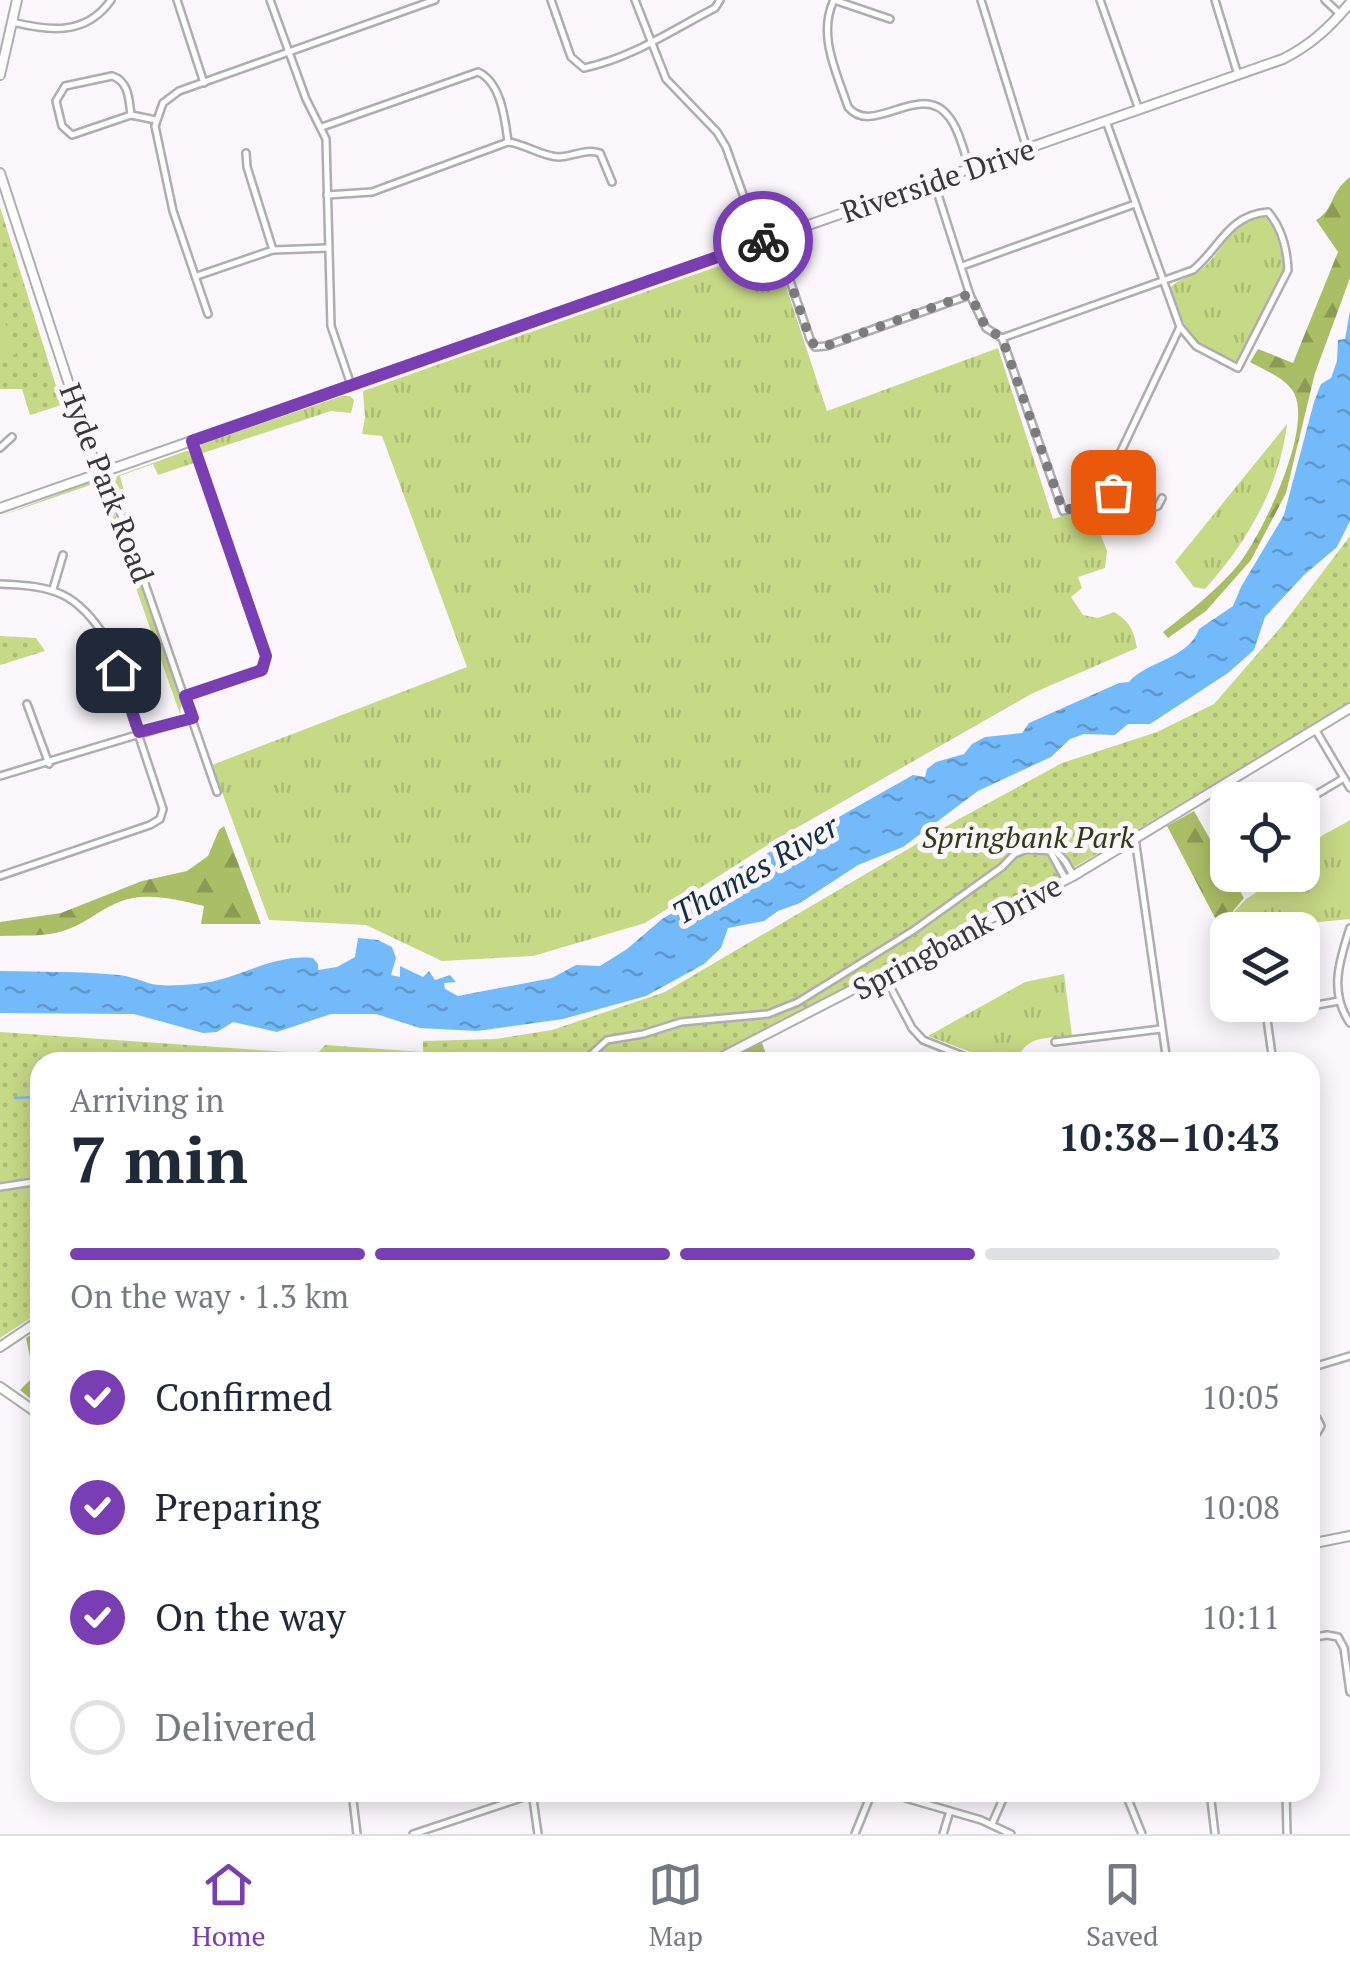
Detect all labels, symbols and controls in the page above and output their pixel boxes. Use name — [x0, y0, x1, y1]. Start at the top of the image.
street label: Riverside Drive — [836, 128, 1040, 232]
courier — [713, 191, 813, 291]
icon: bike — [736, 214, 791, 269]
street label: Hyde Park Road — [51, 378, 163, 588]
pin — [1071, 450, 1156, 535]
icon: bag — [1086, 465, 1141, 520]
pin — [76, 628, 161, 713]
icon: home — [91, 643, 146, 698]
map controls — [1210, 782, 1320, 1022]
button: locate — [1210, 782, 1320, 892]
water label: Thames River — [664, 804, 847, 933]
park label: Springbank Park — [922, 817, 1135, 857]
street label: Springbank Drive — [846, 865, 1068, 1009]
button: layers — [1210, 912, 1320, 1022]
text: Arriving in — [70, 1079, 224, 1121]
text: 10:38–10:43 — [1058, 1112, 1280, 1162]
text: 7 min — [70, 1115, 248, 1202]
text: On the way · 1.3 km — [70, 1275, 349, 1317]
icon: check — [70, 1370, 125, 1425]
text: Confirmed — [155, 1372, 333, 1422]
text: 10:05 — [1201, 1376, 1280, 1418]
icon: check — [70, 1480, 125, 1535]
text: Preparing — [155, 1482, 321, 1532]
text: 10:08 — [1201, 1486, 1280, 1528]
icon: check — [70, 1590, 125, 1645]
text: On the way — [155, 1592, 346, 1642]
text: 10:11 — [1201, 1596, 1280, 1638]
text: Delivered — [155, 1702, 316, 1752]
tab: Home — [191, 1857, 266, 1954]
tab: Map — [648, 1857, 703, 1954]
tab: Saved — [1086, 1857, 1159, 1954]

